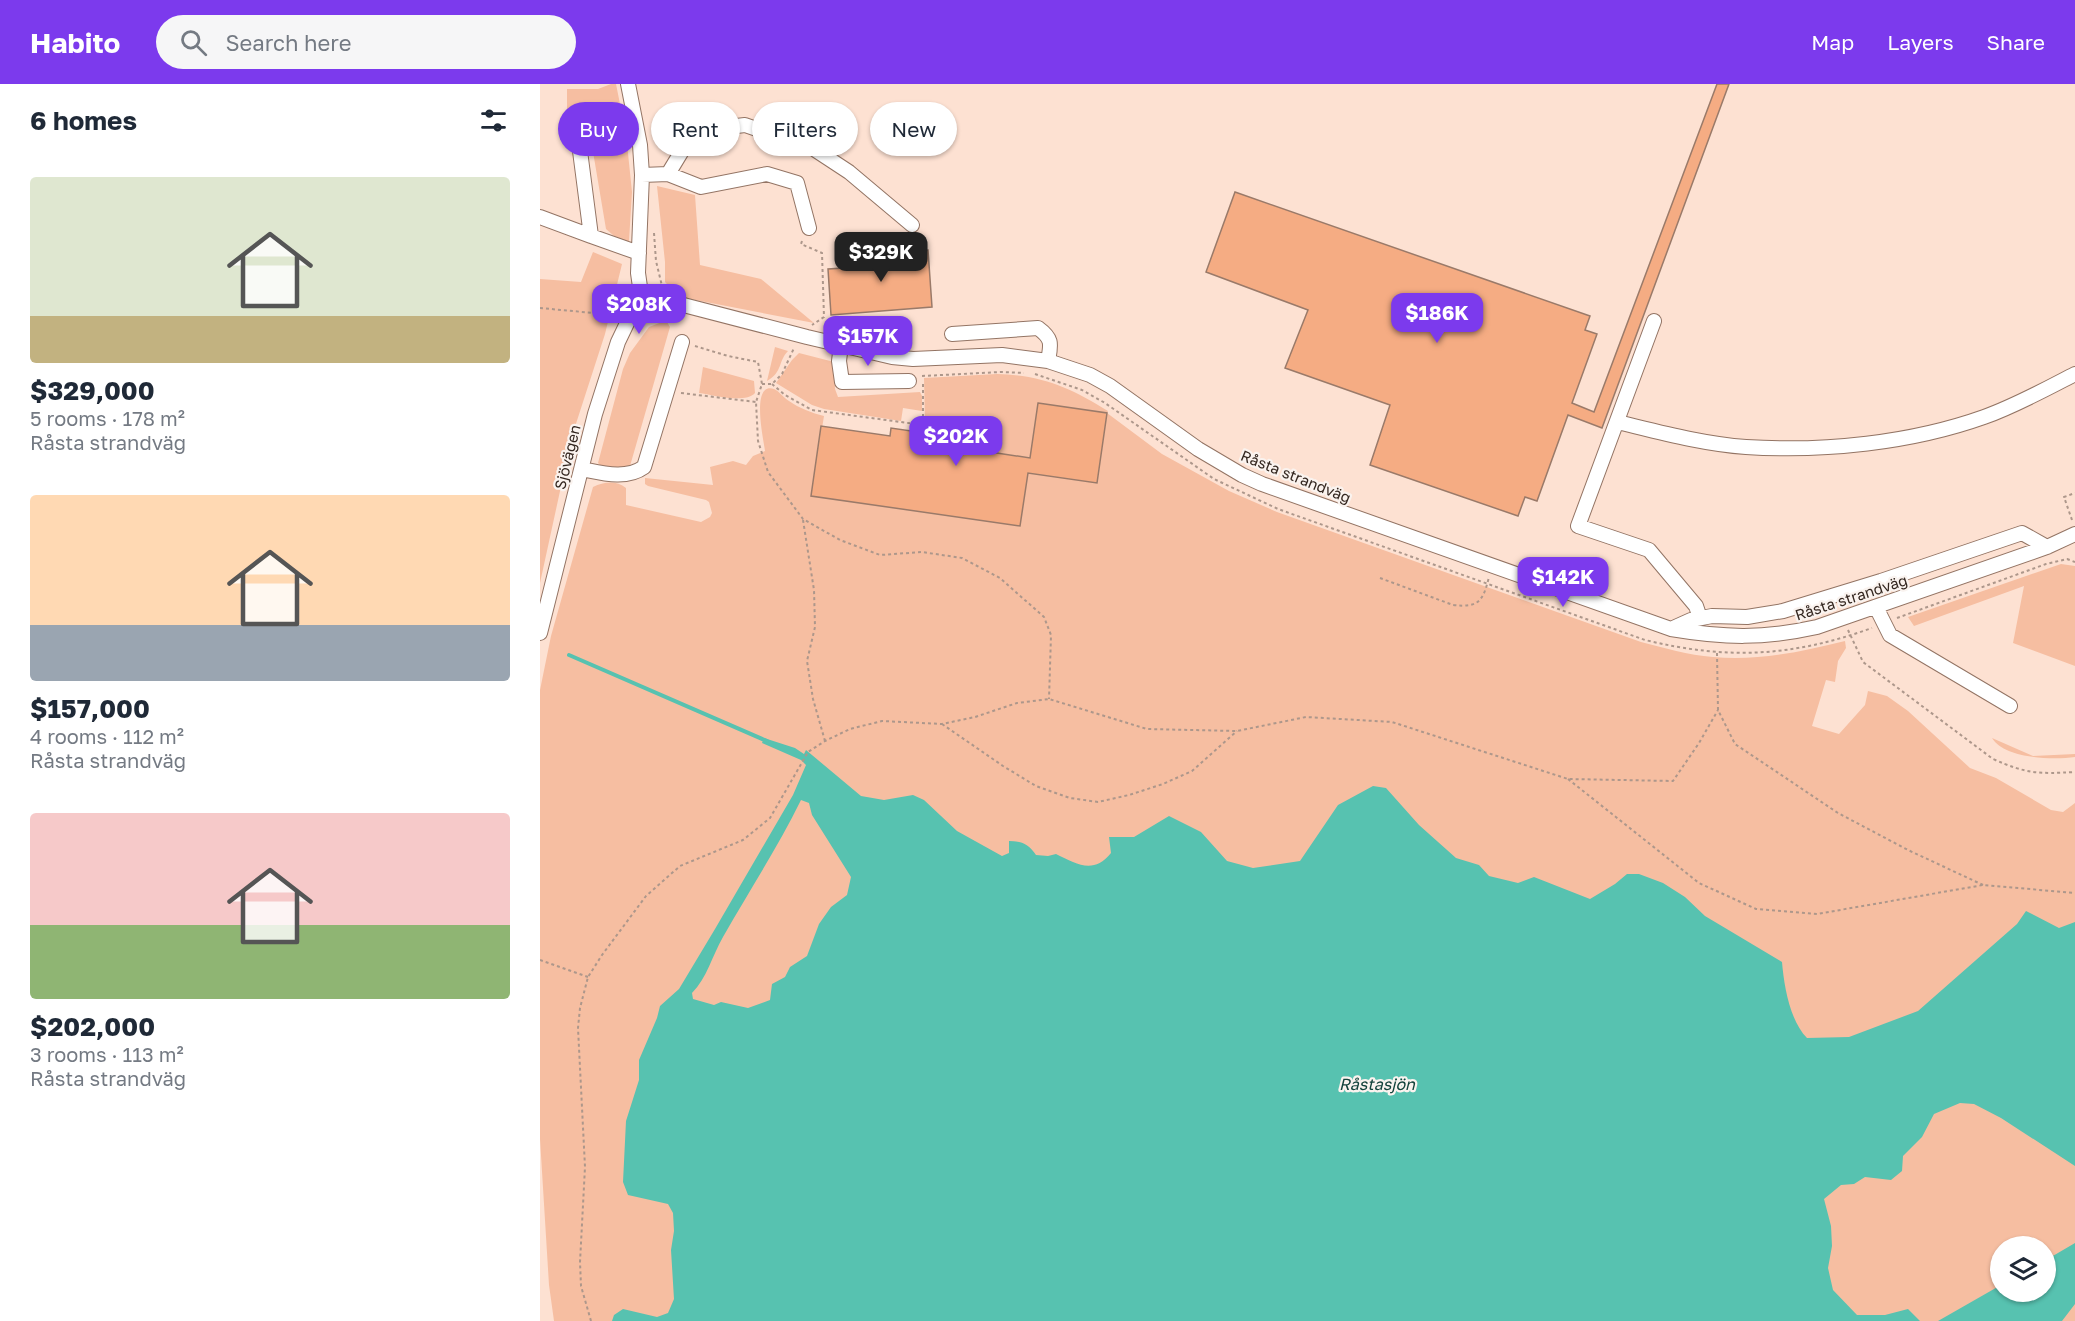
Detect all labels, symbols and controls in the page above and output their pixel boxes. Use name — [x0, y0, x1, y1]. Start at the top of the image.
search box — [156, 15, 576, 69]
text: Habito — [30, 26, 120, 59]
icon: search — [177, 26, 210, 59]
text: Search here — [225, 29, 351, 56]
text: Map — [1811, 29, 1854, 55]
text: Layers — [1887, 29, 1954, 55]
text: Share — [1987, 29, 2045, 55]
chip: Buy — [558, 102, 639, 156]
chip: Rent — [651, 102, 740, 156]
chip: Filters — [752, 102, 858, 156]
chip: New — [870, 102, 957, 156]
icon: filters — [477, 104, 510, 137]
text: 6 homes — [30, 105, 137, 136]
icon: home — [216, 216, 324, 324]
pin: $329K — [839, 232, 923, 283]
text: $329K — [849, 239, 914, 263]
pin: $208K — [597, 284, 681, 335]
text: $208K — [606, 291, 672, 315]
pin: $186K — [1395, 293, 1479, 344]
text: $186K — [1405, 300, 1469, 324]
pin: $157K — [826, 316, 910, 367]
text: $157K — [837, 323, 899, 347]
text: $329,000 — [30, 375, 155, 406]
text: 5 rooms · 178 m² — [30, 406, 185, 430]
pin: $202K — [914, 416, 998, 467]
street label: Sjövägen — [550, 423, 584, 491]
text: $202K — [923, 423, 989, 447]
text: Råsta strandväg — [30, 430, 186, 454]
street label: Råsta strandväg — [1238, 446, 1354, 506]
icon: home — [216, 534, 324, 642]
pin: $142K — [1521, 557, 1605, 608]
text: $142K — [1532, 564, 1594, 588]
street label: Råsta strandväg — [1793, 570, 1909, 624]
text: $157,000 — [30, 693, 150, 724]
text: 4 rooms · 112 m² — [30, 724, 184, 748]
text: Råsta strandväg — [30, 748, 186, 772]
icon: home — [216, 852, 324, 960]
text: $202,000 — [30, 1011, 155, 1042]
text: 3 rooms · 113 m² — [30, 1042, 184, 1066]
text: Råsta strandväg — [30, 1066, 186, 1090]
water label: Råstasjön — [1339, 1074, 1416, 1094]
map controls — [1990, 1236, 2056, 1302]
button: layers — [1990, 1236, 2056, 1302]

